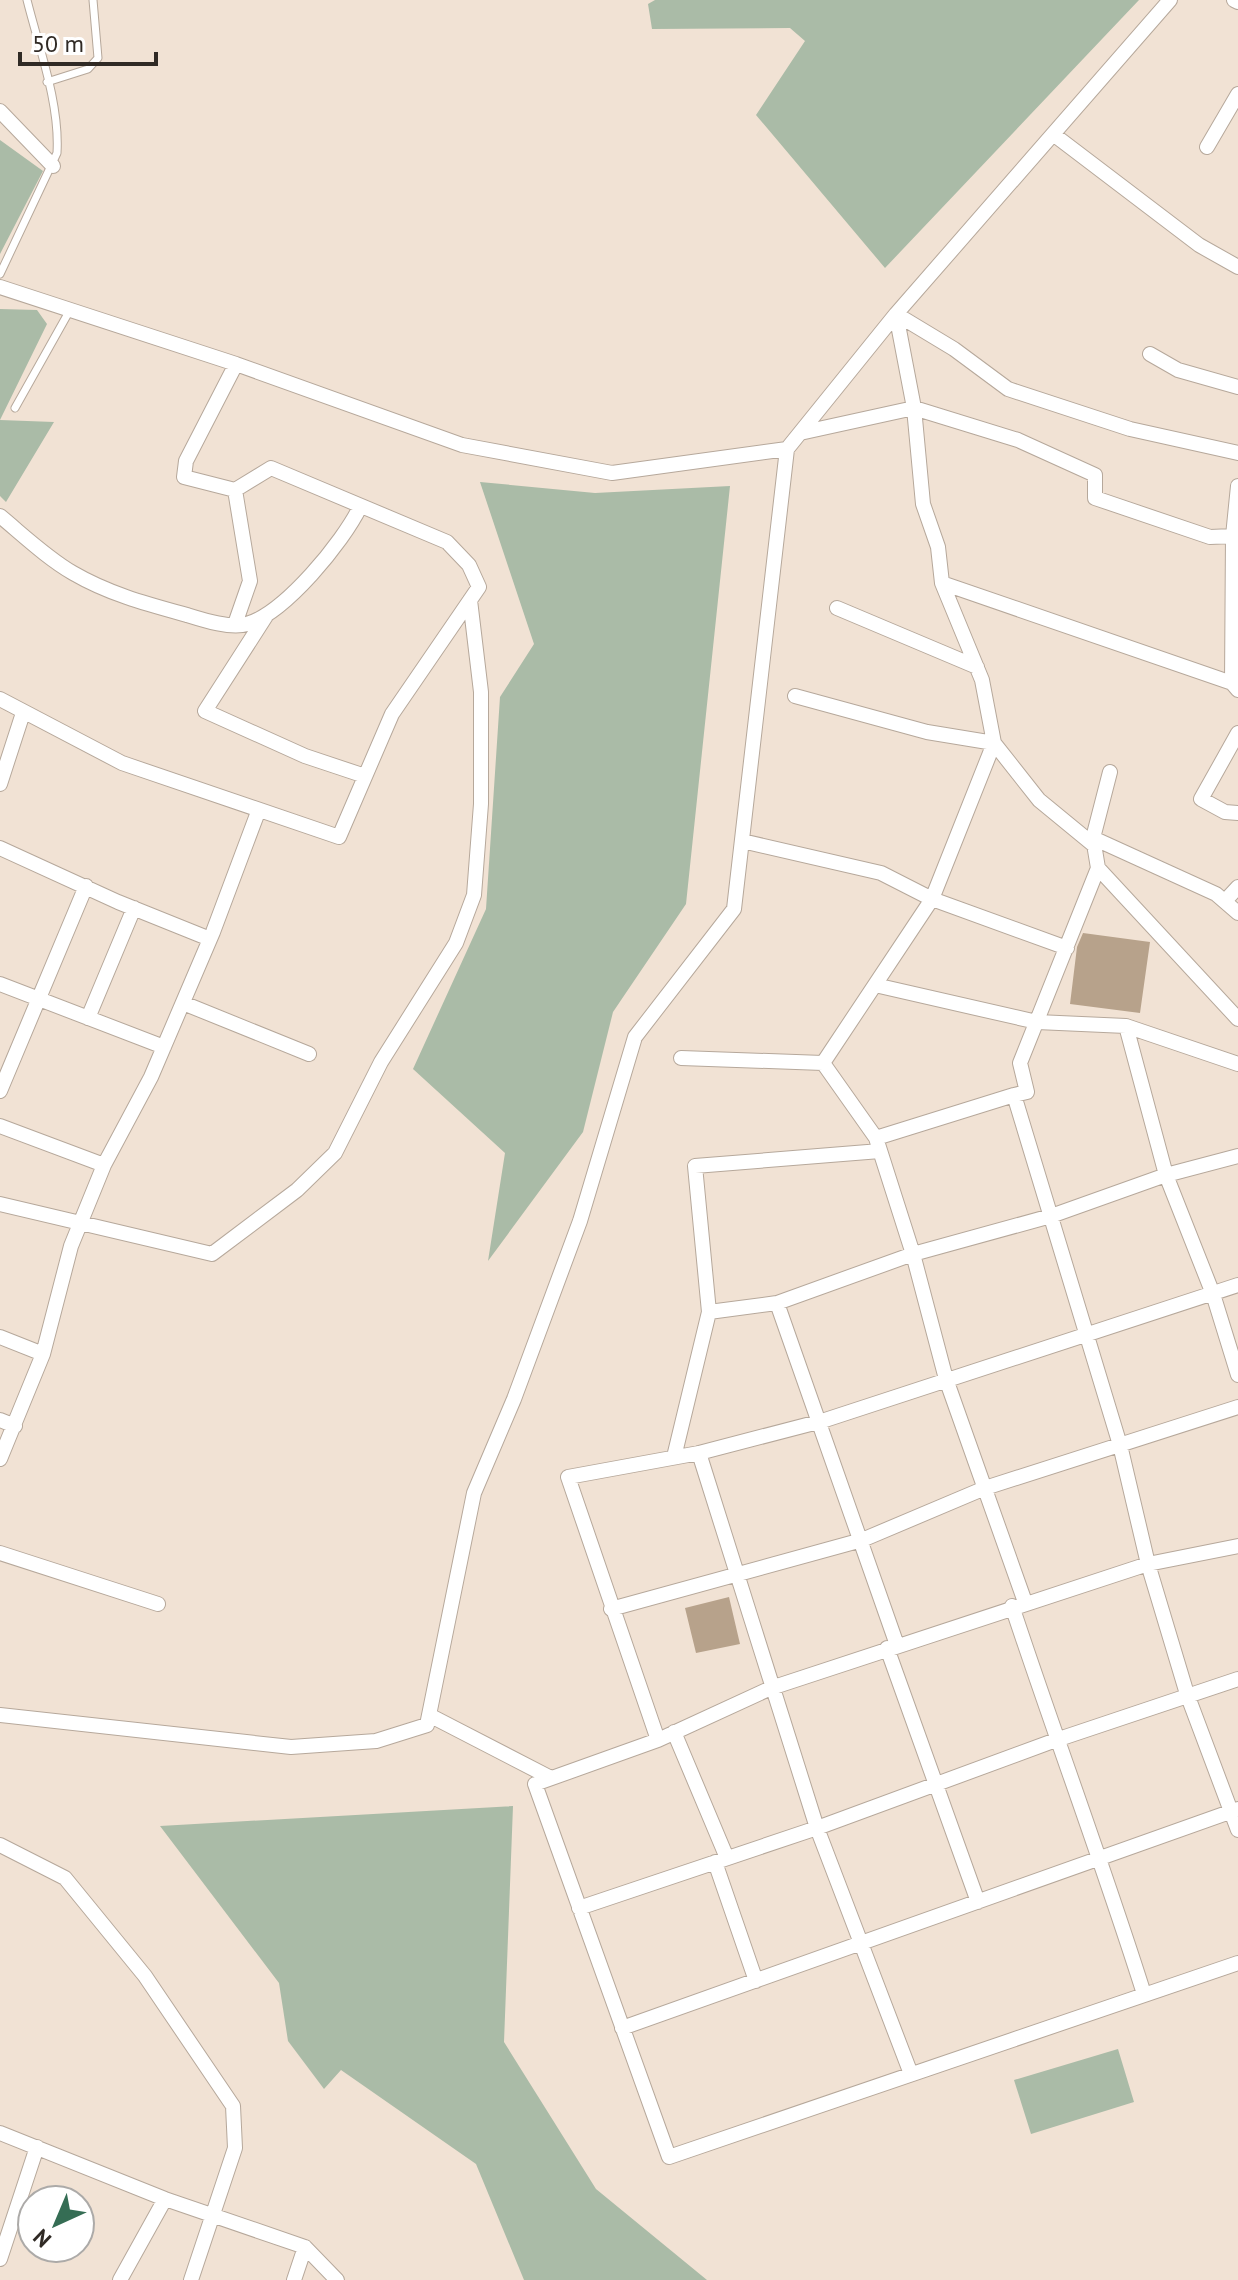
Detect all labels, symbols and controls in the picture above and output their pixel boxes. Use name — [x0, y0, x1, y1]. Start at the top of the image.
scale bar — [20, 16, 156, 66]
text: 50 m — [32, 28, 84, 59]
north arrow — [16, 2184, 96, 2264]
text: N — [27, 2223, 57, 2253]

